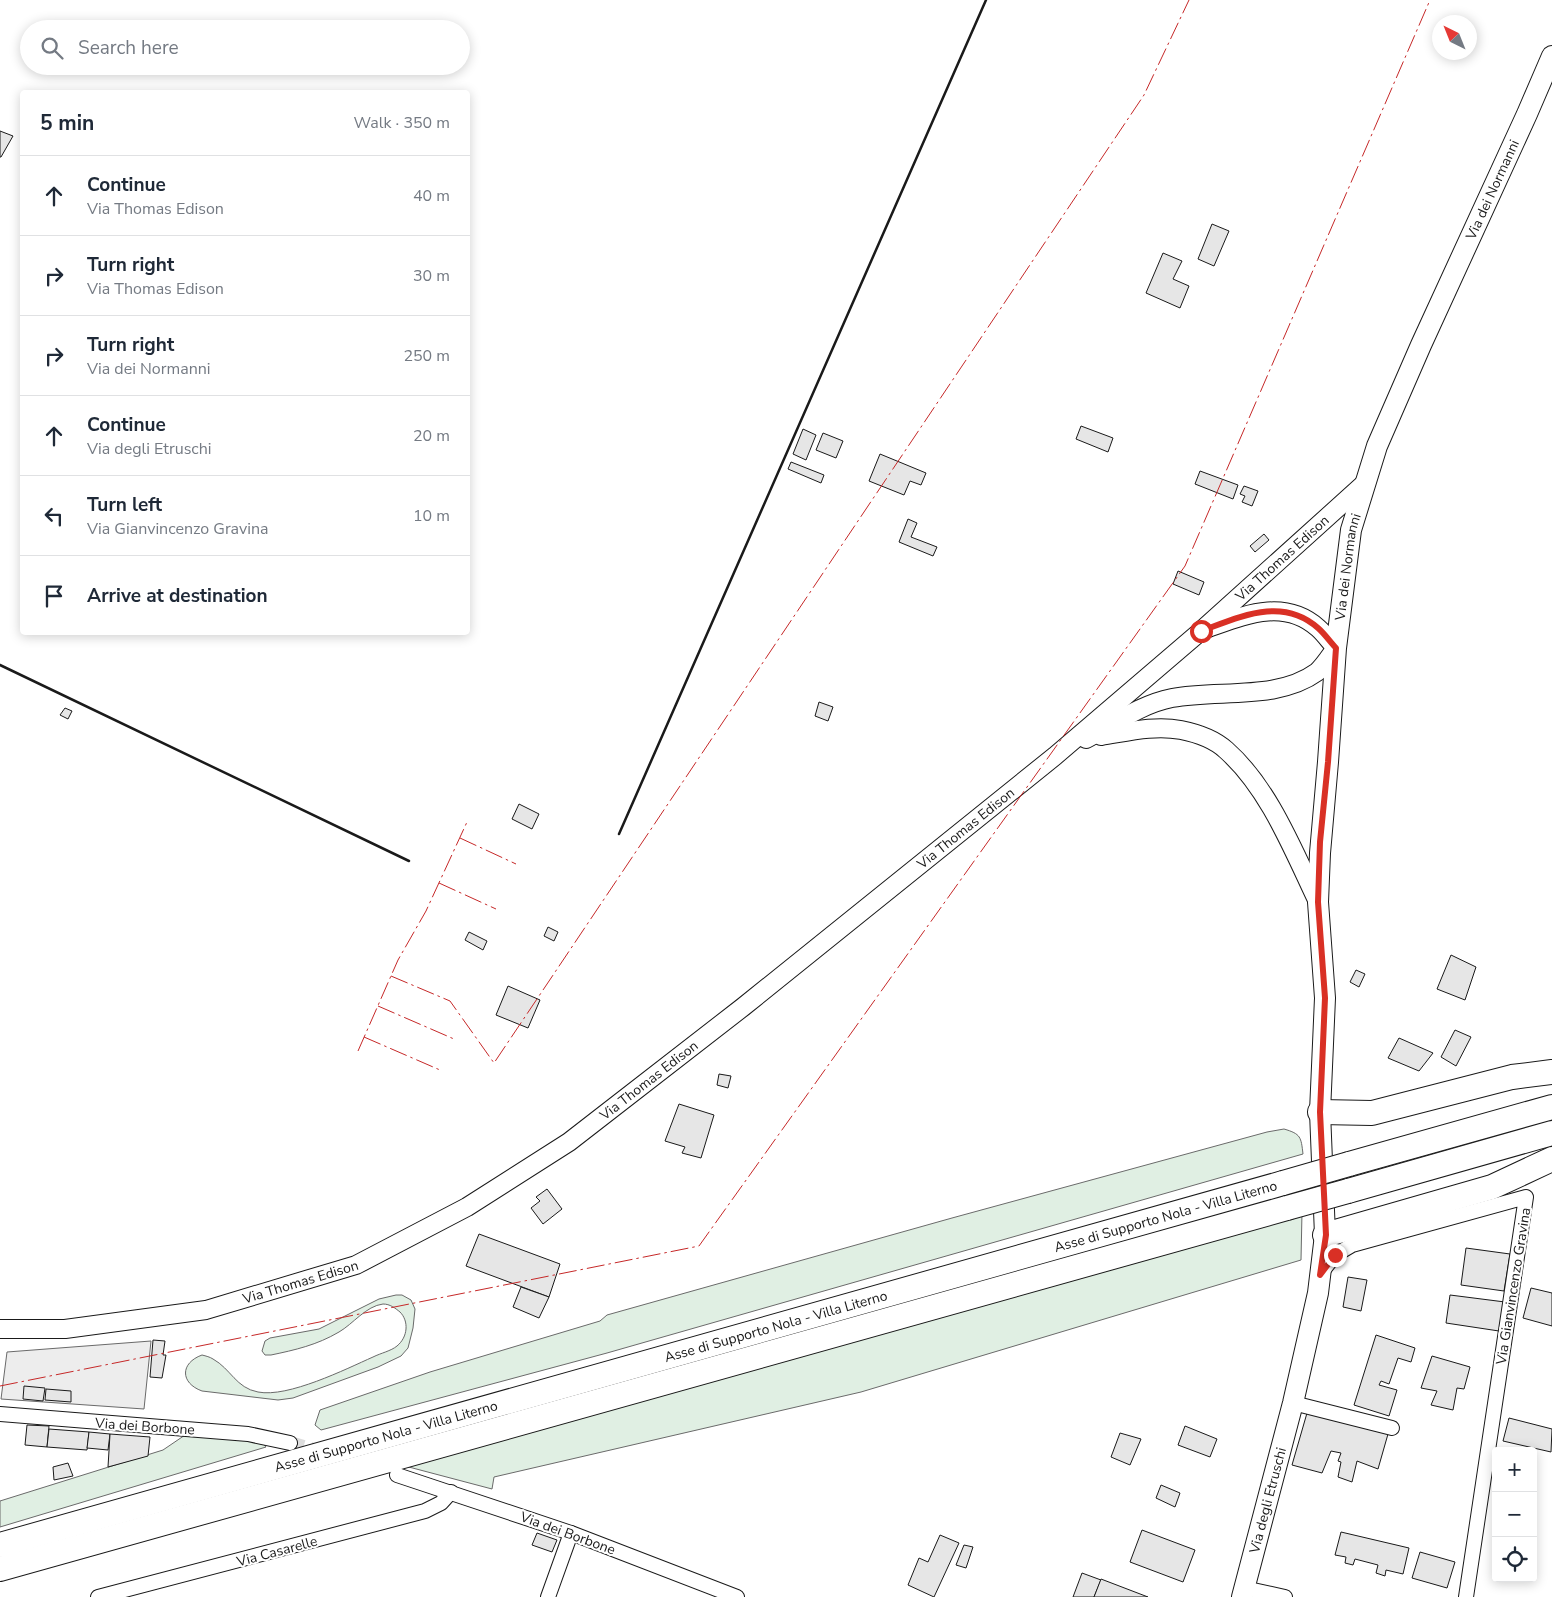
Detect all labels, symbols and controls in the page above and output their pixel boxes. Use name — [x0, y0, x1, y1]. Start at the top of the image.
north arrow — [1432, 15, 1477, 60]
search box — [20, 20, 470, 75]
icon: search — [38, 34, 66, 62]
text: Search here — [78, 35, 179, 61]
text: 5 min — [40, 109, 94, 137]
text: Walk · 350 m — [354, 112, 450, 134]
street label: Via dei Normanni — [1461, 137, 1524, 244]
text: Continue — [87, 172, 166, 198]
icon: ahead — [40, 182, 68, 210]
text: 40 m — [413, 185, 450, 207]
text: Via Thomas Edison — [87, 198, 224, 220]
text: Turn right — [87, 252, 174, 278]
icon: right — [40, 262, 68, 290]
text: 30 m — [413, 265, 450, 287]
text: Via Thomas Edison — [87, 278, 224, 300]
text: Turn right — [87, 332, 174, 358]
icon: right — [40, 342, 68, 370]
text: 250 m — [403, 345, 450, 367]
text: Via dei Normanni — [87, 358, 211, 380]
text: Continue — [87, 412, 166, 438]
icon: ahead — [40, 422, 68, 450]
text: 20 m — [413, 425, 450, 447]
text: Via degli Etruschi — [87, 438, 212, 460]
text: Turn left — [87, 492, 162, 518]
icon: left — [40, 502, 68, 530]
text: 10 m — [413, 505, 450, 527]
street label: Via Thomas Edison — [1231, 511, 1333, 606]
street label: Via dei Normanni — [1330, 511, 1366, 623]
text: Via Gianvincenzo Gravina — [87, 518, 268, 540]
icon: arrive — [40, 582, 68, 610]
text: Arrive at destination — [87, 583, 268, 609]
route start — [1190, 620, 1213, 643]
street label: Via Thomas Edison — [912, 783, 1019, 874]
street label: Via Thomas Edison — [595, 1036, 702, 1125]
street label: Asse di Supporto Nola - Villa Literno — [1052, 1176, 1280, 1257]
street label: Via Gianvincenzo Gravina — [1492, 1206, 1535, 1367]
route end — [1324, 1244, 1347, 1267]
street label: Via Thomas Edison — [240, 1256, 361, 1309]
street label: Asse di Supporto Nola - Villa Literno — [662, 1286, 890, 1367]
street label: Asse di Supporto Nola - Villa Literno — [272, 1396, 500, 1477]
street label: Via dei Borbone — [93, 1413, 195, 1439]
street label: Via degli Etruschi — [1245, 1445, 1291, 1557]
map controls — [1492, 1447, 1537, 1582]
button: + — [1492, 1447, 1537, 1492]
button: − — [1492, 1492, 1537, 1537]
street label: Via dei Borbone — [517, 1507, 618, 1559]
street label: Via Casarelle — [234, 1532, 320, 1572]
button: locate — [1492, 1537, 1537, 1582]

